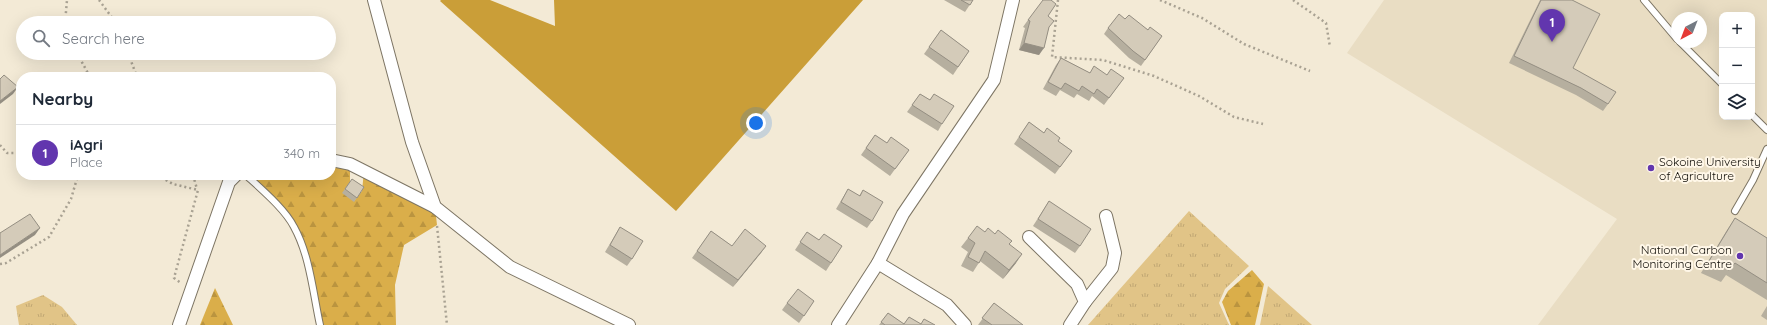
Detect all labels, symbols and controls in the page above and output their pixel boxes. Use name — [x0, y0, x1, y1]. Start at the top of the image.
pin: 1 — [1539, 9, 1565, 42]
north arrow — [1671, 12, 1707, 48]
map controls — [1719, 12, 1755, 120]
button: + — [1719, 12, 1755, 48]
search box — [16, 16, 336, 60]
icon: search — [30, 27, 52, 49]
text: Search here — [62, 29, 145, 48]
button: − — [1719, 48, 1755, 84]
button: layers — [1719, 84, 1755, 120]
text: Nearby — [32, 88, 93, 109]
your location — [746, 113, 766, 133]
text: iAgri — [70, 135, 103, 154]
text: 1 — [42, 145, 48, 161]
text: 340 m — [283, 145, 320, 161]
text: Place — [70, 154, 103, 170]
place label: Sokoine University of Agriculture — [1659, 154, 1761, 183]
marker: Sokoine University of Agriculture — [1646, 163, 1656, 173]
place label: National Carbon Monitoring Centre — [1632, 242, 1732, 271]
marker: National Carbon Monitoring Centre — [1735, 251, 1745, 261]

